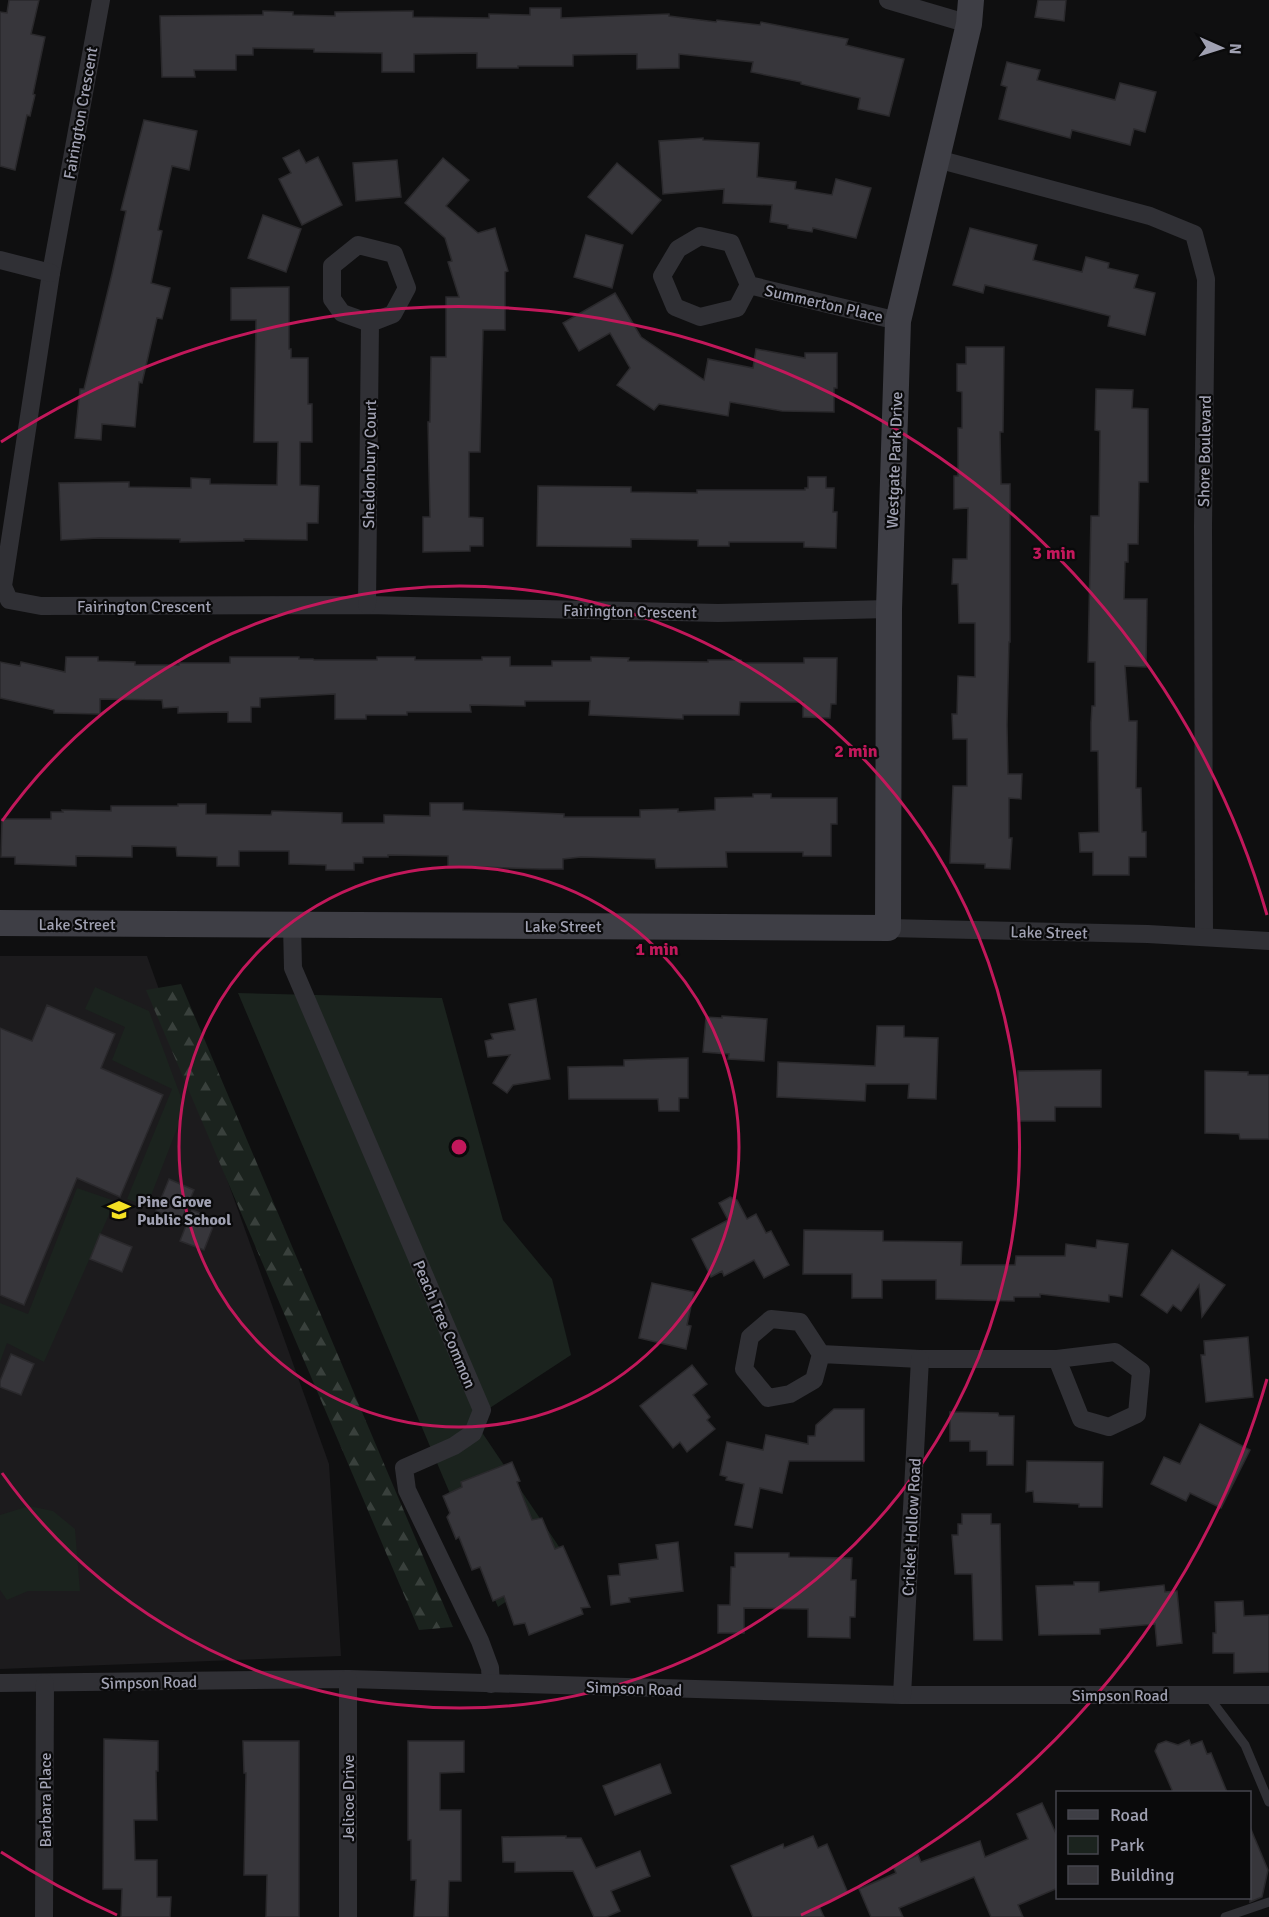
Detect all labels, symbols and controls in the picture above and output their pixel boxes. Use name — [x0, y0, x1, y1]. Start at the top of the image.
north arrow — [1191, 18, 1251, 78]
text: N — [1225, 43, 1245, 55]
street label: Fairington Crescent — [59, 45, 103, 181]
street label: Summerton Place — [763, 281, 885, 327]
street label: Westgate Park Drive — [883, 391, 907, 529]
street label: Shore Boulevard — [1194, 395, 1216, 507]
street label: Sheldonbury Court — [359, 399, 381, 529]
text: 3 min — [1032, 542, 1076, 564]
street label: Fairington Crescent — [77, 597, 211, 617]
street label: Fairington Crescent — [563, 601, 698, 623]
text: 2 min — [834, 740, 878, 762]
street label: Lake Street — [38, 915, 116, 935]
street label: Lake Street — [524, 917, 602, 937]
street label: Lake Street — [1010, 922, 1088, 944]
text: 1 min — [635, 938, 679, 960]
centre of rings — [449, 1137, 469, 1157]
place label: Pine Grove Public School — [137, 1192, 231, 1230]
school or university icon: Pine Grove Public School — [106, 1197, 132, 1223]
street label: Peach Tree Common — [408, 1257, 480, 1391]
street label: Cricket Hollow Road — [898, 1458, 926, 1597]
street label: Simpson Road — [101, 1672, 197, 1694]
street label: Simpson Road — [586, 1677, 682, 1701]
street label: Simpson Road — [1072, 1686, 1168, 1706]
street label: Barbara Place — [36, 1753, 56, 1847]
street label: Jelicoe Drive — [339, 1754, 359, 1842]
legend — [1056, 1791, 1251, 1899]
text: Road — [1110, 1804, 1149, 1826]
text: Park — [1110, 1834, 1145, 1856]
text: Building — [1110, 1864, 1174, 1886]

